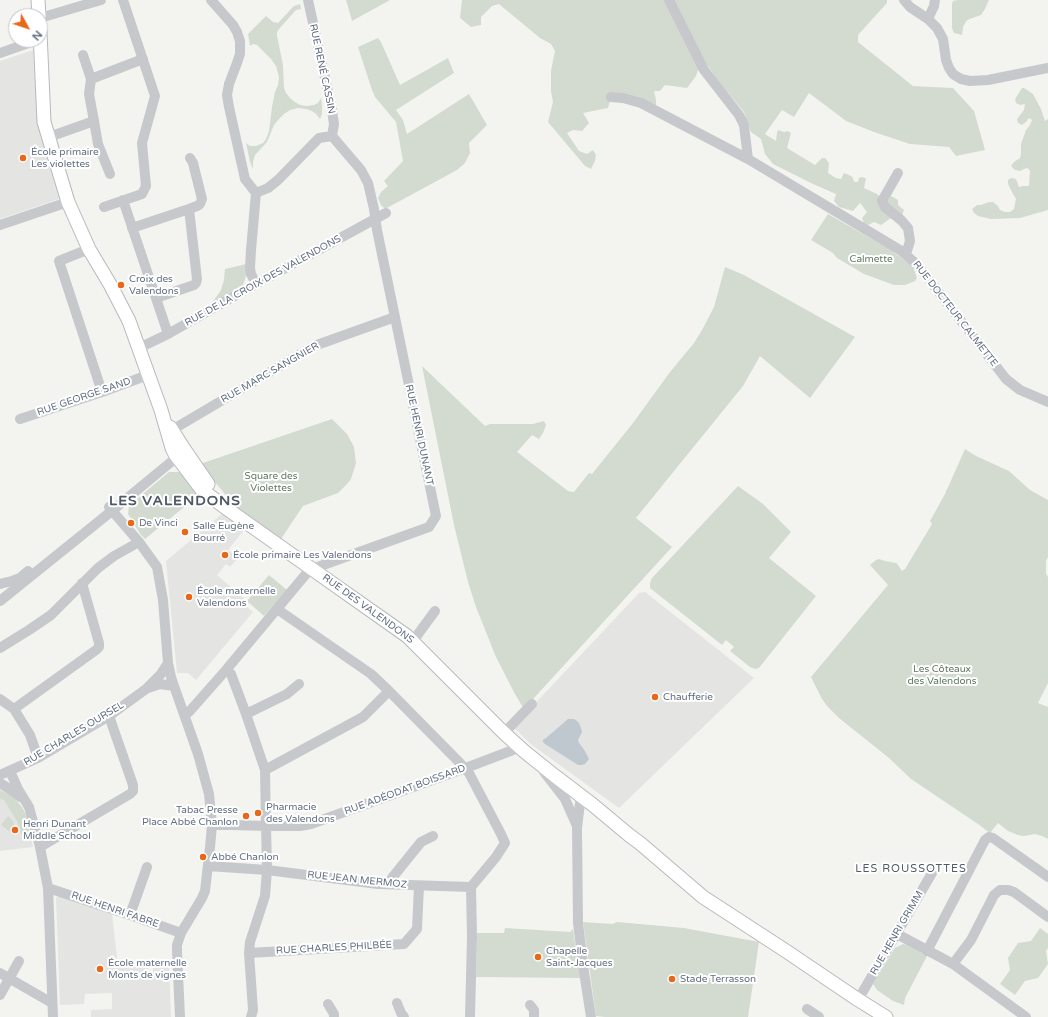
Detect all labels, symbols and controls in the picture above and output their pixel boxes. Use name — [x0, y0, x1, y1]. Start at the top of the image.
north arrow — [8, 8, 48, 48]
street label: RUE RENÉ CASSIN — [307, 23, 337, 115]
text: N — [29, 28, 45, 43]
place label: École primaire Les violettes — [31, 146, 99, 170]
marker: École primaire Les violettes — [18, 153, 28, 163]
street label: RUE DE LA CROIX DES VALENDONS — [183, 233, 343, 329]
park label: Calmette — [849, 253, 893, 265]
street label: RUE DOCTEUR CALMETTE — [910, 259, 1000, 369]
place label: Croix des Valendons — [129, 273, 179, 296]
marker: Croix des Valendons — [116, 280, 126, 290]
street label: RUE MARC SANGNIER — [219, 340, 321, 406]
street label: RUE GEORGE SAND — [35, 375, 133, 419]
street label: RUE HENRI DUNANT — [402, 383, 436, 487]
park label: Square des Violettes — [245, 470, 297, 494]
district label: LES VALENDONS — [109, 493, 241, 509]
place label: De Vinci — [139, 517, 178, 529]
marker: De Vinci — [126, 518, 136, 528]
place label: Salle Eugène Bourré — [193, 520, 254, 544]
marker: Salle Eugène Bourré — [180, 527, 190, 537]
place label: École primaire Les Valendons — [233, 549, 372, 561]
marker: École primaire Les Valendons — [220, 550, 230, 560]
street label: RUE DES VALENDONS — [320, 572, 416, 646]
place label: École maternelle Valendons — [197, 585, 276, 608]
marker: École maternelle Valendons — [184, 592, 194, 602]
park label: Les Côteaux des Valendons — [908, 663, 976, 686]
place label: Chaufferie — [663, 691, 713, 703]
marker: Chaufferie — [650, 692, 660, 702]
street label: RUE CHARLES OURSEL — [22, 699, 126, 769]
street label: RUE ADÉODAT BOISSARD — [343, 762, 467, 818]
place label: Pharmacie des Valendons — [266, 801, 335, 824]
place label: Tabac Presse Place Abbé Chanlon — [142, 804, 238, 828]
marker: Pharmacie des Valendons — [253, 808, 263, 818]
marker: Tabac Presse Place Abbé Chanlon — [241, 811, 251, 821]
place label: Henri Dunant Middle School — [23, 818, 91, 842]
marker: Henri Dunant Middle School — [10, 825, 20, 835]
place label: Abbé Chanlon — [211, 851, 279, 863]
marker: Abbé Chanlon — [198, 852, 208, 862]
district label: LES ROUSSOTTES — [855, 862, 967, 876]
street label: RUE JEAN MERMOZ — [307, 869, 407, 891]
street label: RUE HENRI FABRE — [70, 889, 160, 931]
street label: RUE HENRI GRIMM — [868, 889, 926, 977]
street label: RUE CHARLES PHILBÉE — [276, 939, 392, 957]
place label: Chapelle Saint-Jacques — [546, 945, 613, 968]
marker: Chapelle Saint-Jacques — [533, 952, 543, 962]
place label: École maternelle Monts de vignes — [108, 957, 187, 980]
marker: École maternelle Monts de vignes — [95, 964, 105, 974]
place label: Stade Terrasson — [680, 973, 756, 985]
marker: Stade Terrasson — [667, 974, 677, 984]

